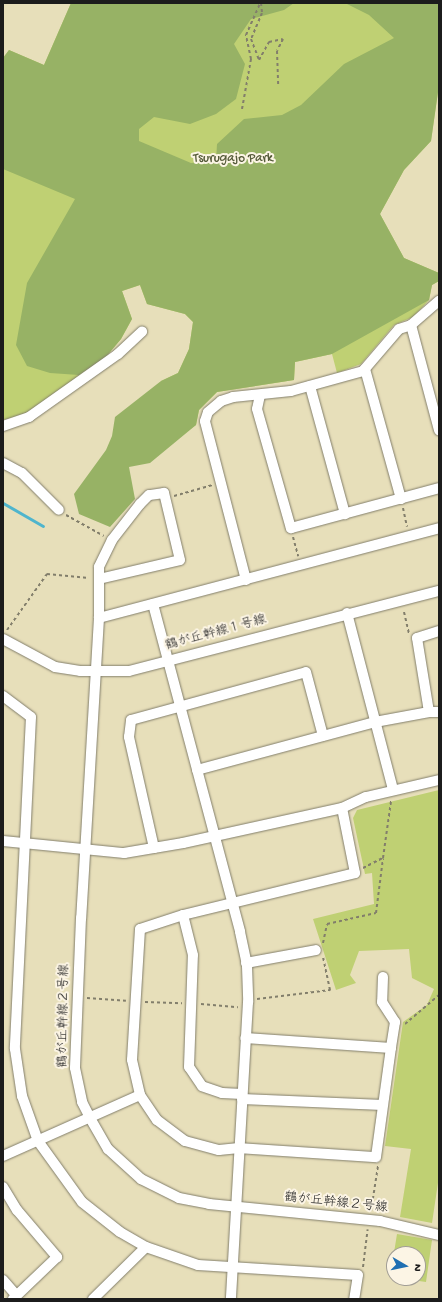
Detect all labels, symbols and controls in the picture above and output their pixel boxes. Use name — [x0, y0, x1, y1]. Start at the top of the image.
park label: Tsurugajo Park — [193, 151, 273, 167]
street label: 鶴が丘幹線１号線 — [164, 613, 268, 655]
street label: 鶴が丘幹線２号線 — [56, 964, 74, 1068]
street label: 鶴が丘幹線２号線 — [283, 1191, 389, 1217]
north arrow — [386, 1246, 426, 1286]
text: N — [410, 1263, 423, 1272]

